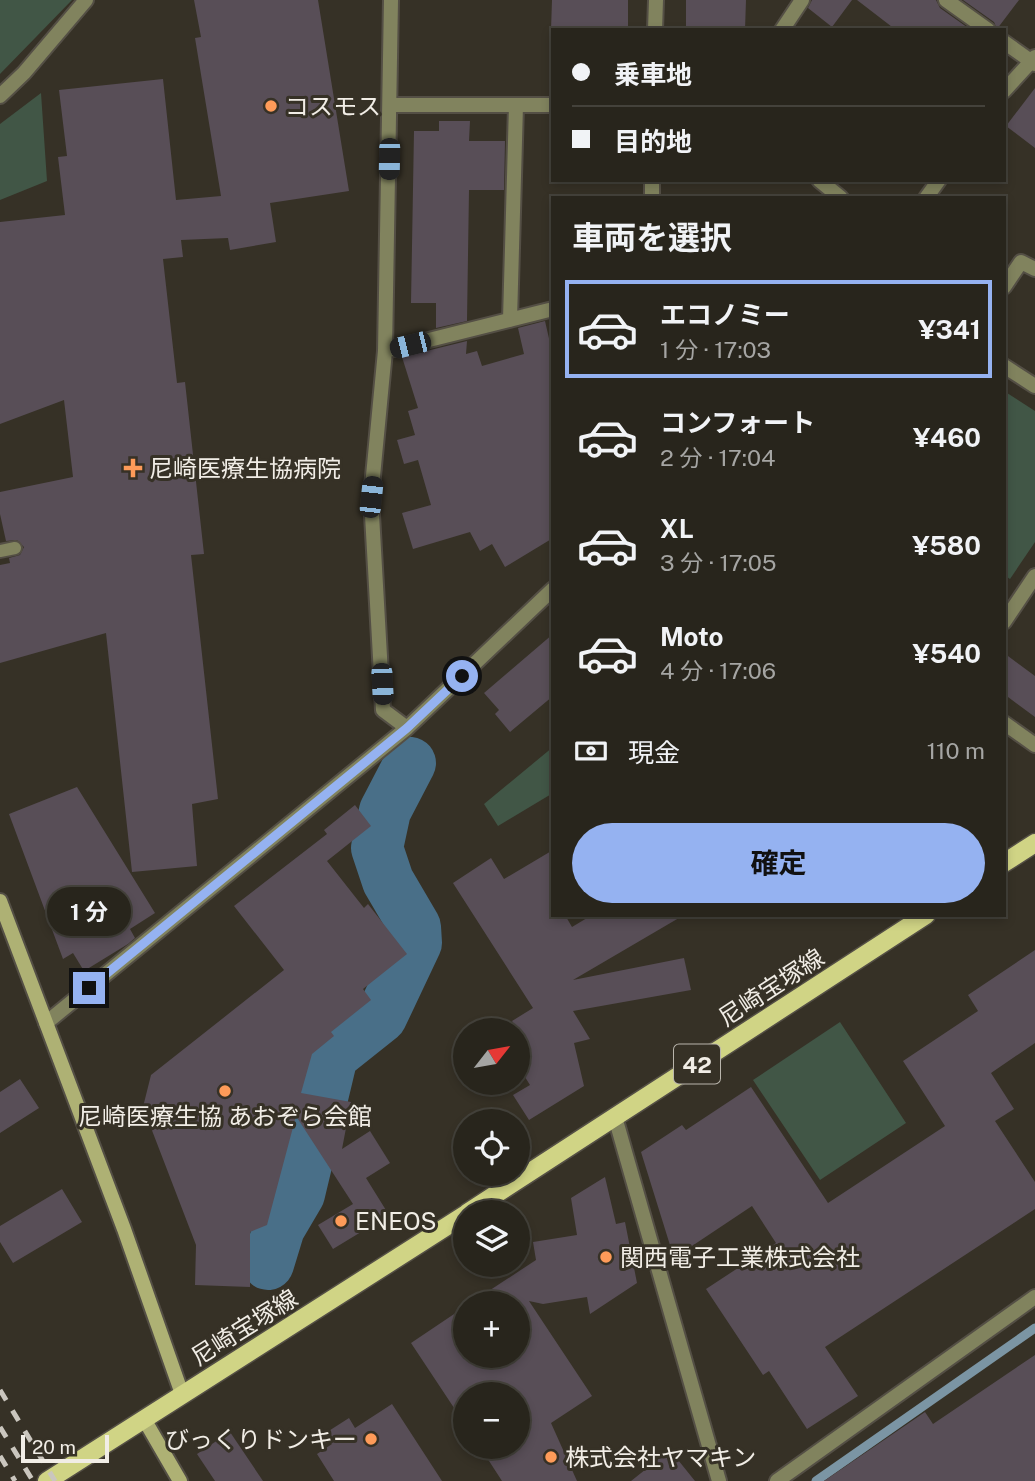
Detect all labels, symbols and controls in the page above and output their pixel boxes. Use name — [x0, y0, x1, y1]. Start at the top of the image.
text: 乗車地 — [614, 59, 692, 90]
place label: コスモス — [285, 92, 381, 120]
marker: コスモス — [263, 98, 279, 114]
text: 目的地 — [614, 126, 692, 157]
car — [379, 138, 400, 180]
text: 車両を選択 — [572, 219, 732, 256]
icon: car — [576, 298, 639, 361]
text: エコノミー — [660, 299, 790, 330]
text: ¥341 — [918, 314, 981, 345]
car — [388, 330, 433, 360]
text: 1 分 · 17:03 — [660, 336, 771, 363]
icon: car — [576, 406, 639, 469]
text: コンフォート — [660, 407, 815, 438]
text: ¥460 — [913, 422, 981, 453]
text: 2 分 · 17:04 — [660, 444, 775, 471]
place label: 尼崎医療生協病院 — [149, 454, 341, 482]
marker: 尼崎医療生協病院 — [123, 458, 143, 478]
car — [359, 475, 384, 519]
text: XL — [660, 513, 694, 544]
icon: car — [576, 514, 639, 577]
text: ¥580 — [912, 530, 981, 561]
text: 3 分 · 17:05 — [660, 549, 777, 576]
text: Moto — [660, 621, 723, 652]
icon: car — [576, 622, 639, 685]
text: ¥540 — [913, 638, 981, 669]
text: 4 分 · 17:06 — [660, 657, 776, 684]
route start — [446, 660, 478, 692]
car — [371, 662, 394, 706]
icon: cash — [572, 732, 610, 770]
text: 現金 — [628, 737, 680, 768]
text: 110 m — [927, 737, 985, 764]
button: 確定 — [572, 823, 985, 903]
callout: 1 分 — [47, 886, 131, 936]
text: 1 分 — [70, 898, 108, 925]
street label: 尼崎宝塚線 — [713, 943, 829, 1031]
route end — [73, 972, 105, 1004]
north arrow — [453, 1018, 530, 1096]
map controls — [453, 1018, 530, 1459]
road number: 42 — [674, 1044, 720, 1084]
marker: 尼崎医療生協 あおぞら会館 — [217, 1083, 233, 1099]
place label: 尼崎医療生協 あおぞら会館 — [78, 1102, 372, 1130]
button: locate — [453, 1109, 530, 1186]
button: layers — [453, 1200, 530, 1277]
place label: ENEOS — [355, 1207, 437, 1235]
marker: ENEOS — [333, 1213, 349, 1229]
place label: 関西電子工業株式会社 — [620, 1243, 860, 1271]
marker: 関西電子工業株式会社 — [598, 1249, 614, 1265]
street label: 尼崎宝塚線 — [186, 1283, 302, 1371]
button: + — [453, 1291, 530, 1368]
button: − — [453, 1382, 530, 1459]
place label: びっくりドンキー — [165, 1425, 357, 1453]
marker: びっくりドンキー — [363, 1431, 379, 1447]
scale bar — [21, 1432, 108, 1464]
text: 20 m — [32, 1436, 76, 1458]
place label: 株式会社ヤマキン — [565, 1443, 756, 1471]
marker: 株式会社ヤマキン — [543, 1449, 559, 1465]

